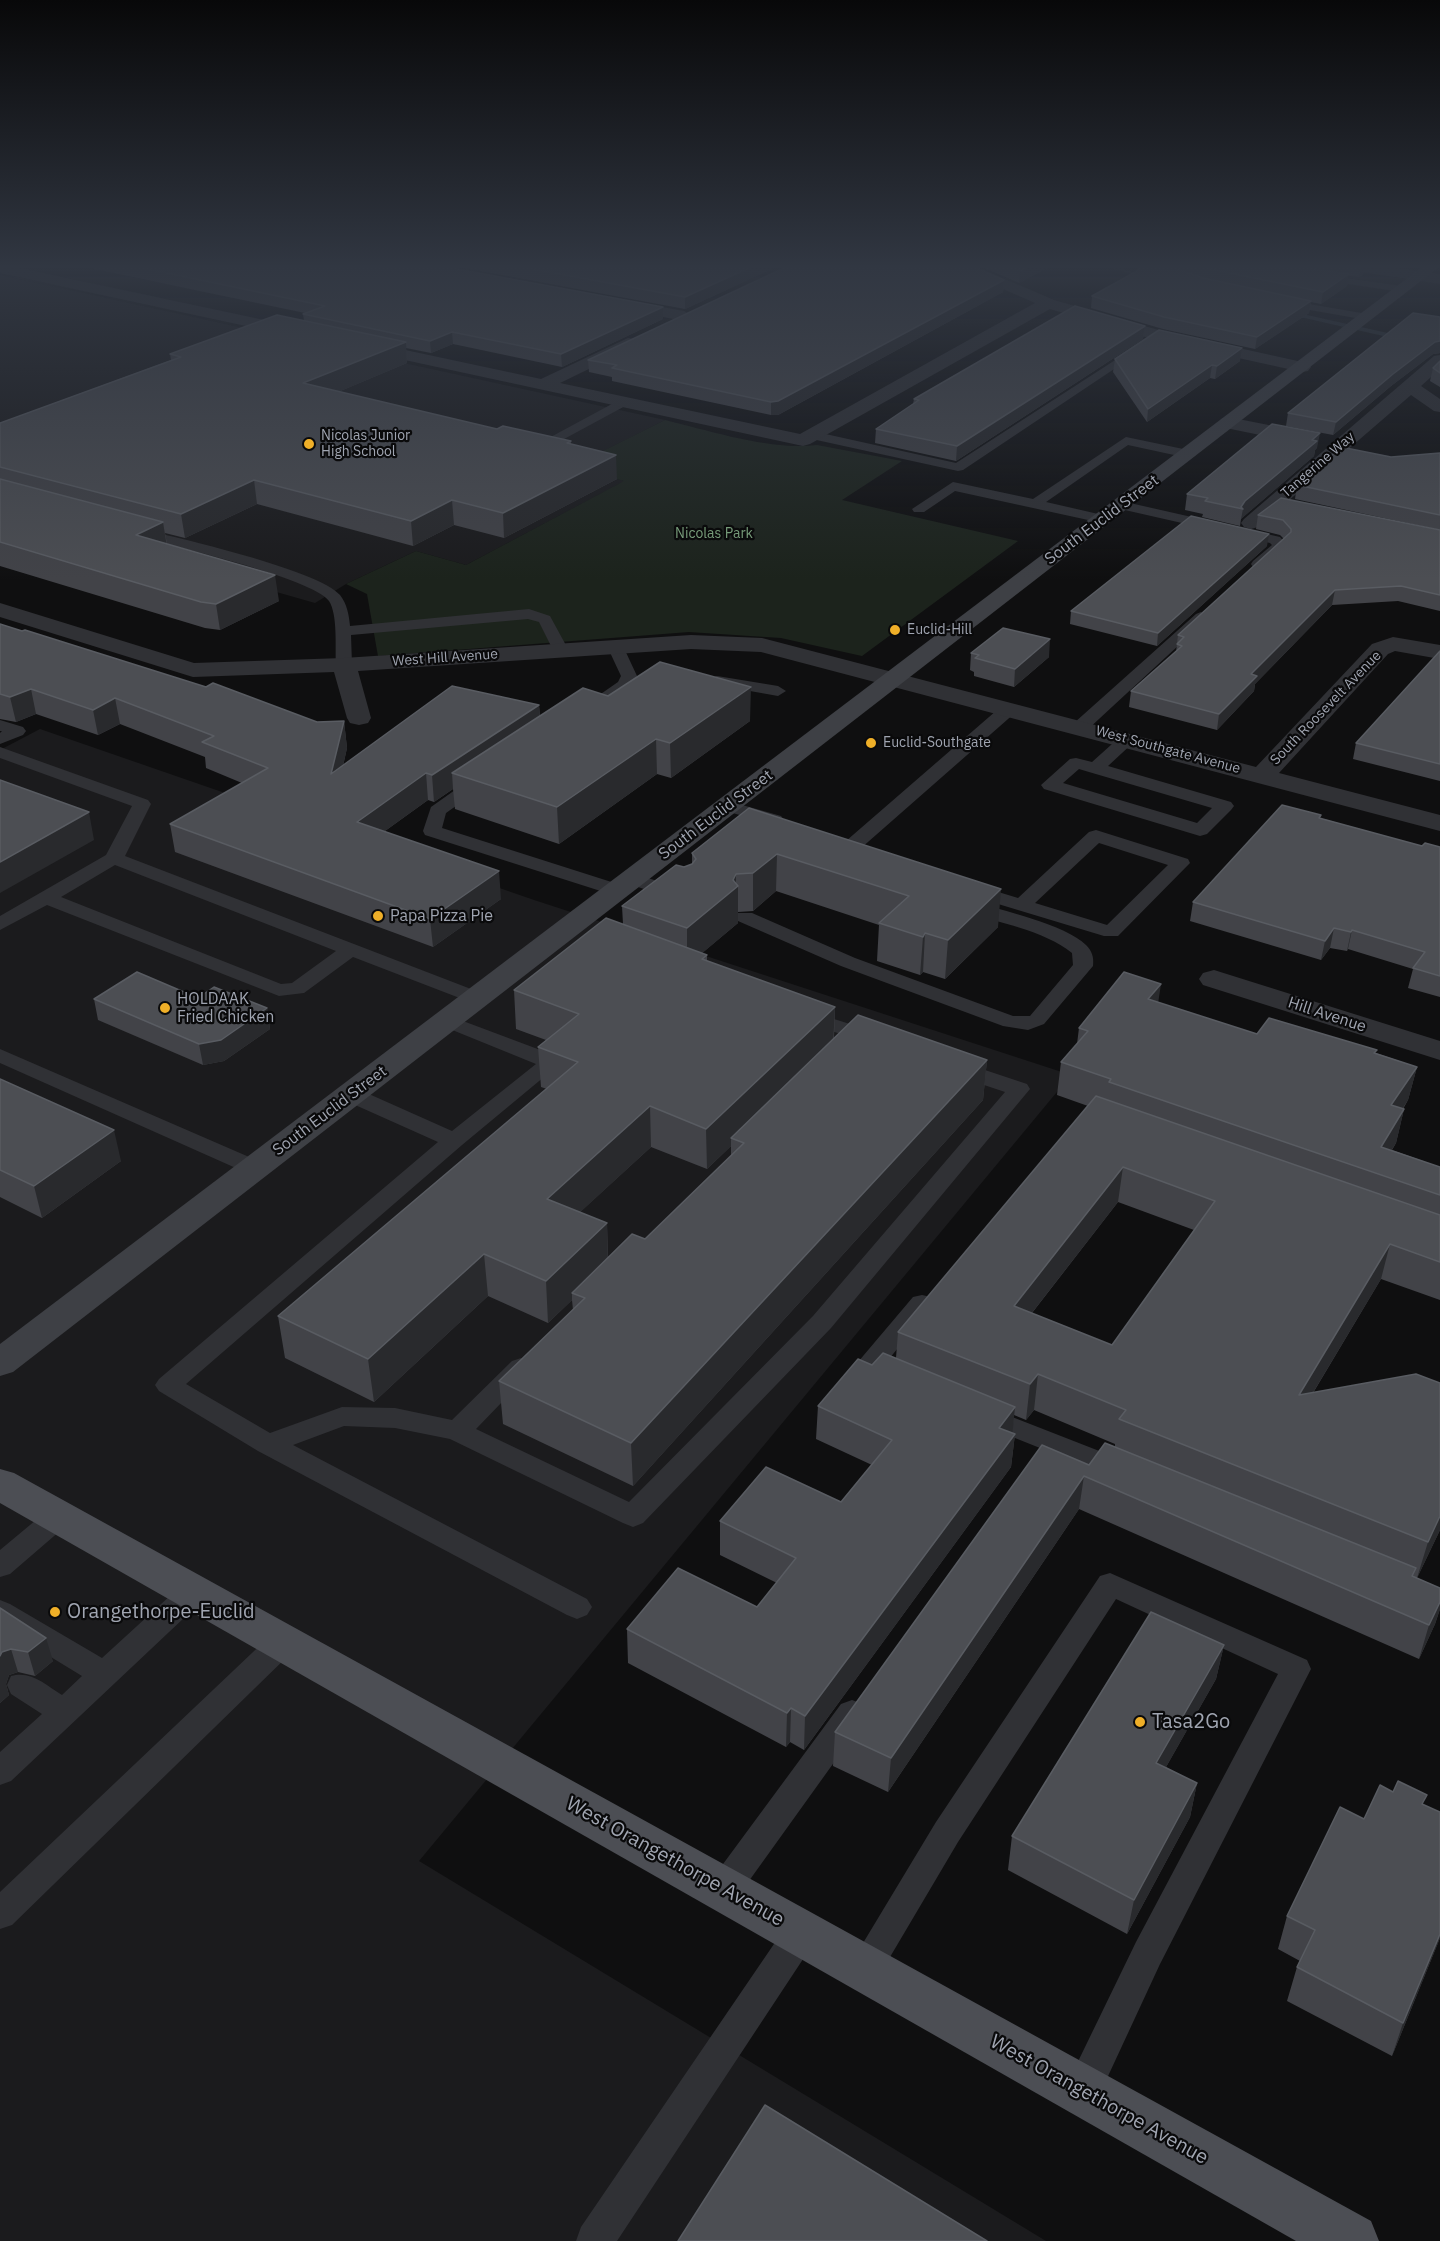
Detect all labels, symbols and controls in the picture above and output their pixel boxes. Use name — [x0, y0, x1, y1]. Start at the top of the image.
place label: Nicolas Junior High School — [321, 428, 410, 460]
street label: Tangerine Way — [1278, 429, 1358, 501]
marker: Nicolas Junior High School — [302, 437, 316, 451]
street label: South Euclid Street — [1041, 471, 1163, 569]
park label: Nicolas Park — [675, 526, 753, 542]
place label: Euclid-Hill — [907, 622, 972, 638]
marker: Euclid-Hill — [888, 623, 902, 637]
street label: West Hill Avenue — [392, 646, 498, 670]
street label: South Roosevelt Avenue — [1267, 647, 1385, 769]
street label: West Southgate Avenue — [1094, 723, 1242, 777]
place label: Euclid-Southgate — [883, 735, 991, 751]
marker: Euclid-Southgate — [864, 736, 878, 750]
street label: South Euclid Street — [655, 766, 777, 864]
place label: Papa Pizza Pie — [390, 906, 493, 926]
marker: Papa Pizza Pie — [371, 909, 385, 923]
place label: HOLDAAK Fried Chicken — [177, 989, 274, 1027]
street label: Hill Avenue — [1285, 993, 1369, 1037]
marker: HOLDAAK Fried Chicken — [158, 1001, 172, 1015]
street label: South Euclid Street — [269, 1062, 391, 1160]
place label: Orangethorpe-Euclid — [67, 1600, 255, 1624]
marker: Orangethorpe-Euclid — [48, 1605, 62, 1619]
place label: Tasa2Go — [1152, 1710, 1230, 1734]
marker: Tasa2Go — [1133, 1715, 1147, 1729]
street label: West Orangethorpe Avenue — [562, 1792, 788, 1932]
street label: West Orangethorpe Avenue — [986, 2030, 1212, 2170]

